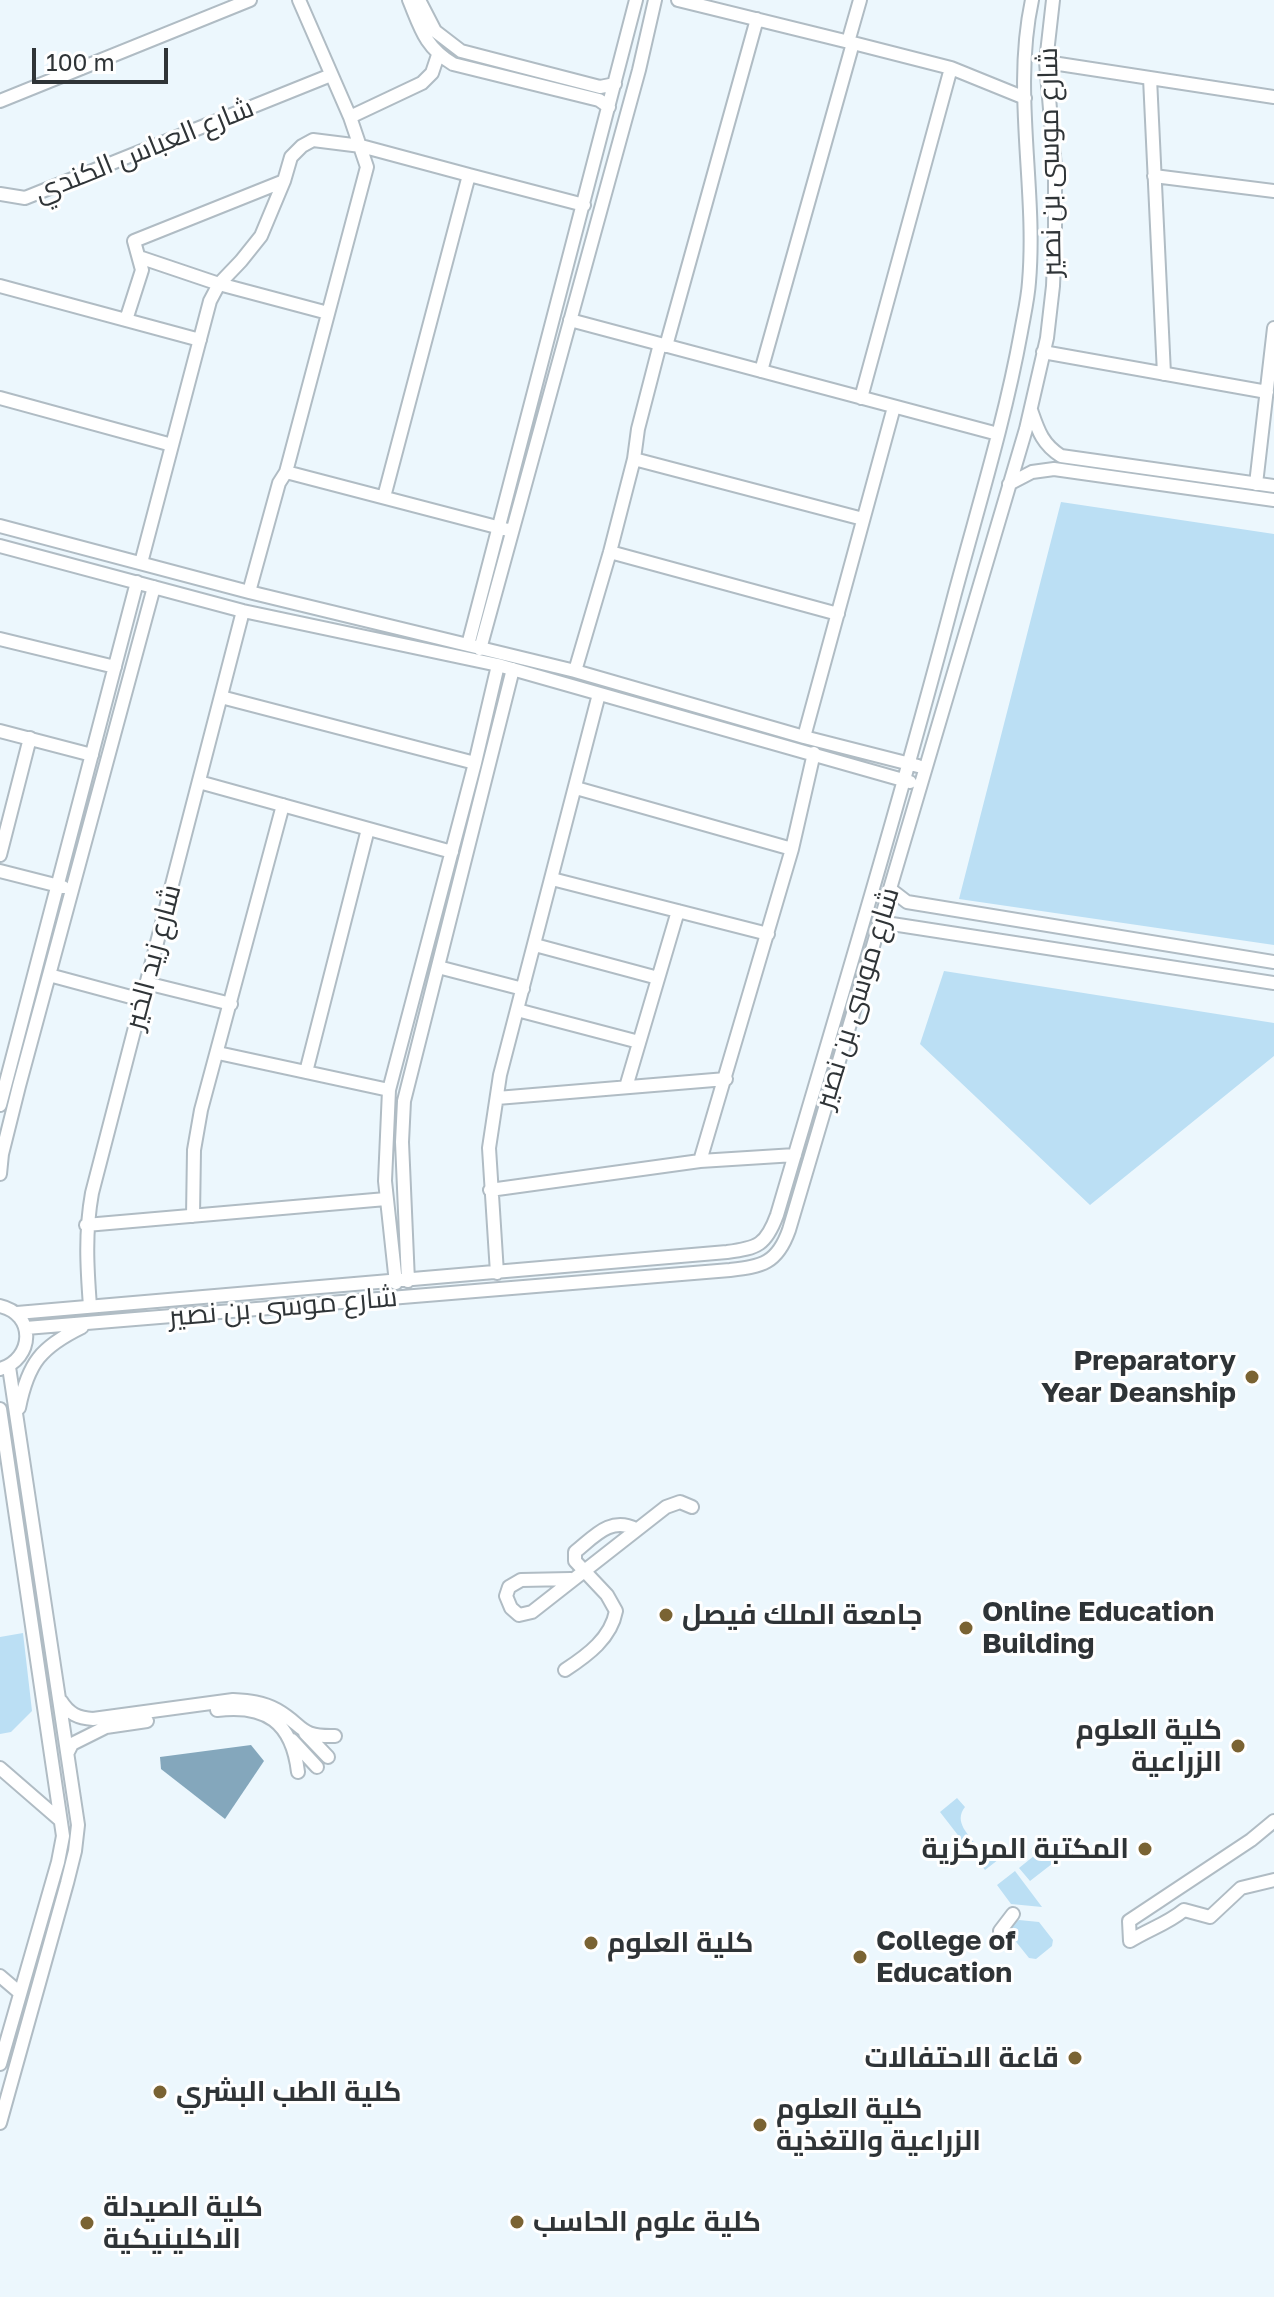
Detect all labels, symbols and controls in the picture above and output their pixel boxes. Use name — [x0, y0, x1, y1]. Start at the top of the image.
scale bar — [36, 32, 172, 82]
text: 100 m — [46, 47, 115, 76]
street label: شارع موسى بن نصير — [1031, 47, 1069, 277]
street label: شارع العباس الكندي — [29, 91, 259, 209]
street label: شارع زيد الخير — [117, 881, 189, 1033]
street label: شارع موسى بن نصير — [807, 883, 907, 1113]
street label: شارع موسى بن نصير — [167, 1280, 399, 1334]
place label: Preparatory Year Deanship — [1041, 1344, 1236, 1410]
marker: Preparatory Year Deanship — [1243, 1368, 1261, 1386]
place label: Online Education Building — [982, 1595, 1214, 1661]
place label: جامعة الملك فيصل — [682, 1598, 922, 1632]
marker: جامعة الملك فيصل — [657, 1606, 675, 1624]
marker: Online Education Building — [957, 1619, 975, 1637]
place label: كلية العلوم الزراعية — [1075, 1713, 1222, 1779]
marker: كلية العلوم الزراعية — [1229, 1737, 1247, 1755]
place label: المكتبة المركزية — [921, 1832, 1129, 1866]
marker: المكتبة المركزية — [1136, 1840, 1154, 1858]
place label: College of Education — [876, 1924, 1015, 1990]
place label: كلية العلوم — [607, 1926, 754, 1960]
marker: كلية العلوم — [582, 1934, 600, 1952]
marker: College of Education — [851, 1948, 869, 1966]
place label: قاعة الاحتفالات — [865, 2041, 1059, 2075]
marker: قاعة الاحتفالات — [1066, 2049, 1084, 2067]
place label: كلية الطب البشري — [176, 2075, 402, 2109]
marker: كلية الطب البشري — [151, 2083, 169, 2101]
place label: كلية العلوم الزراعية والتغذية — [776, 2092, 981, 2158]
marker: كلية العلوم الزراعية والتغذية — [751, 2116, 769, 2134]
place label: كلية الصيدلة الاكلينيكية — [103, 2190, 263, 2256]
place label: كلية علوم الحاسب — [533, 2205, 761, 2239]
marker: كلية علوم الحاسب — [508, 2213, 526, 2231]
marker: كلية الصيدلة الاكلينيكية — [78, 2214, 96, 2232]

